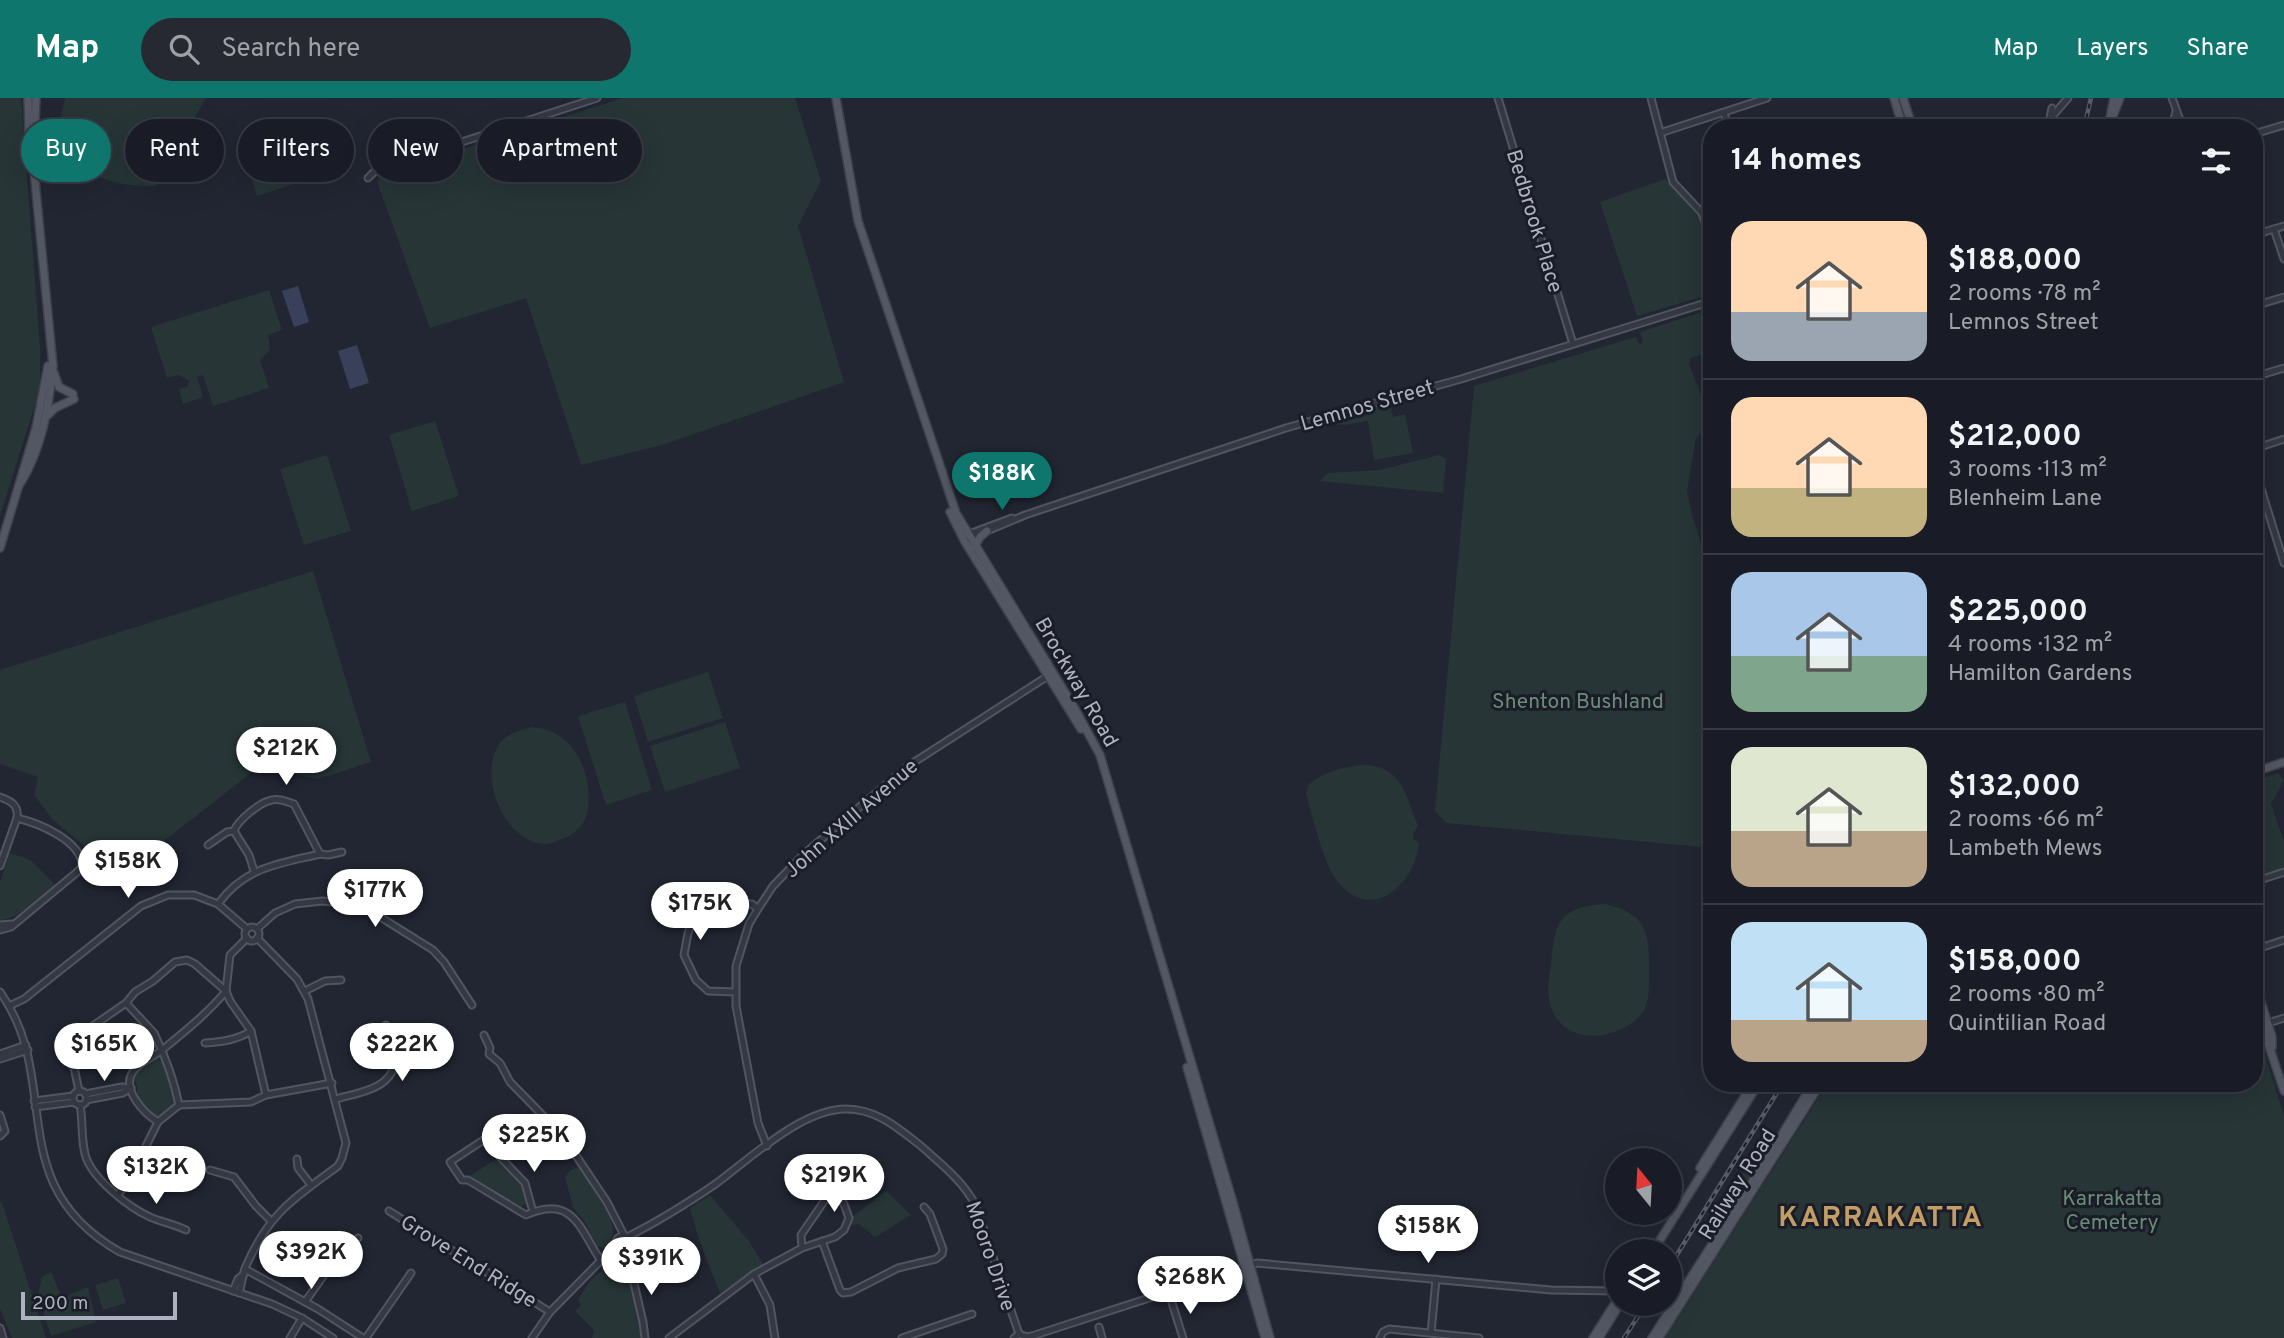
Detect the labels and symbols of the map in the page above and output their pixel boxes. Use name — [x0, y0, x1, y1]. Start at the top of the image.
street label: Bedbrook Place — [1499, 146, 1568, 296]
street label: Lemnos Street — [1298, 375, 1437, 438]
pin: $188K — [953, 452, 1051, 512]
street label: Brockway Road — [1028, 613, 1124, 752]
park label: Shenton Bushland — [1492, 689, 1664, 716]
pin: $212K — [237, 728, 335, 787]
street label: John XXIII Avenue — [779, 753, 925, 885]
pin: $158K — [79, 840, 177, 900]
pin: $177K — [326, 870, 424, 929]
pin: $175K — [651, 882, 749, 942]
pin: $165K — [55, 1024, 153, 1083]
pin: $222K — [353, 1024, 451, 1083]
pin: $225K — [485, 1114, 583, 1174]
street label: Railway Road — [1693, 1124, 1783, 1245]
pin: $132K — [107, 1146, 205, 1206]
north arrow — [1605, 1148, 1682, 1225]
pin: $219K — [785, 1154, 883, 1214]
park label: Karrakatta Cemetery — [2062, 1186, 2162, 1237]
street label: Mooro Drive — [958, 1198, 1021, 1315]
district label: KARRAKATTA — [1778, 1201, 1984, 1237]
pin: $158K — [1379, 1206, 1477, 1265]
street label: Grove End Ridge — [395, 1209, 542, 1315]
pin: $392K — [262, 1232, 360, 1291]
pin: $391K — [602, 1238, 700, 1297]
pin: $268K — [1141, 1256, 1239, 1316]
scale bar — [21, 1289, 177, 1321]

